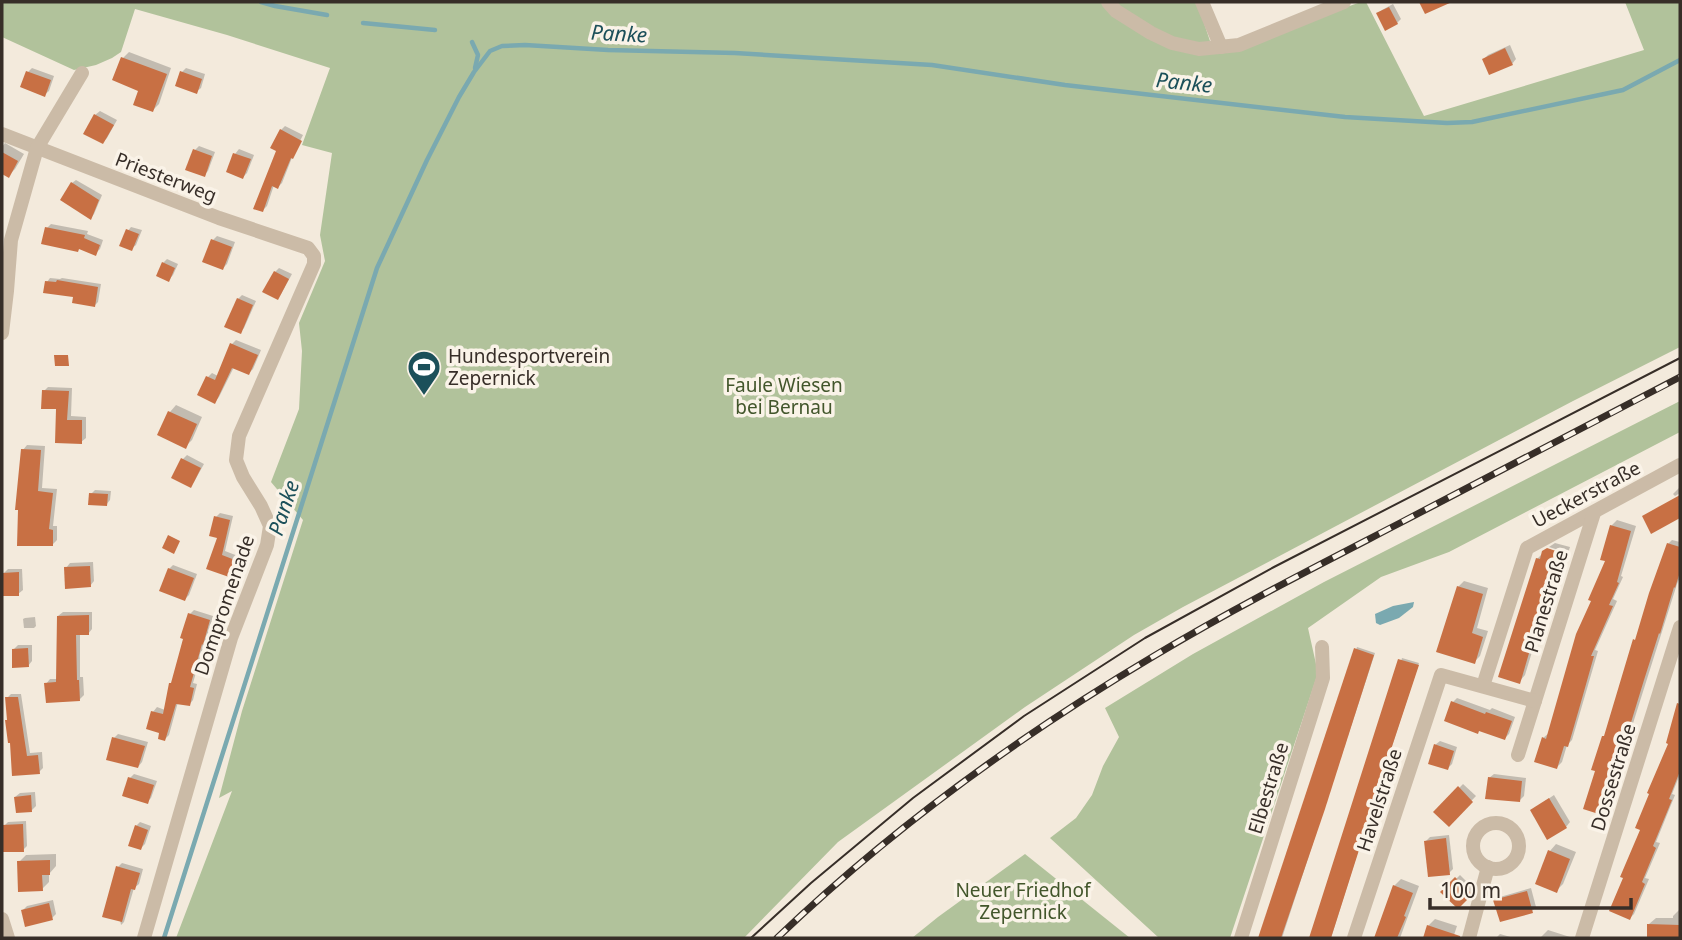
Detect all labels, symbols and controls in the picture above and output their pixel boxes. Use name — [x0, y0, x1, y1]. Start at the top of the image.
water label: Panke — [590, 18, 648, 48]
water label: Panke — [1155, 65, 1214, 99]
street label: Priesterweg — [111, 146, 221, 208]
place label: Hundesportverein Zepernick — [448, 343, 610, 391]
sports icon: Hundesportverein Zepernick — [405, 348, 443, 397]
park label: Faule Wiesen bei Bernau — [725, 372, 843, 420]
street label: Ueckerstraße — [1527, 455, 1645, 533]
water label: Panke — [261, 477, 305, 539]
street label: Dompromenade — [188, 531, 260, 679]
street label: Planestraße — [1518, 546, 1574, 656]
street label: Dossestraße — [1584, 720, 1642, 834]
street label: Elbestraße — [1242, 739, 1294, 837]
street label: Havelstraße — [1350, 745, 1408, 855]
scale bar — [1430, 866, 1631, 910]
text: 100 m — [1440, 876, 1501, 904]
park label: Neuer Friedhof Zepernick — [955, 877, 1092, 925]

